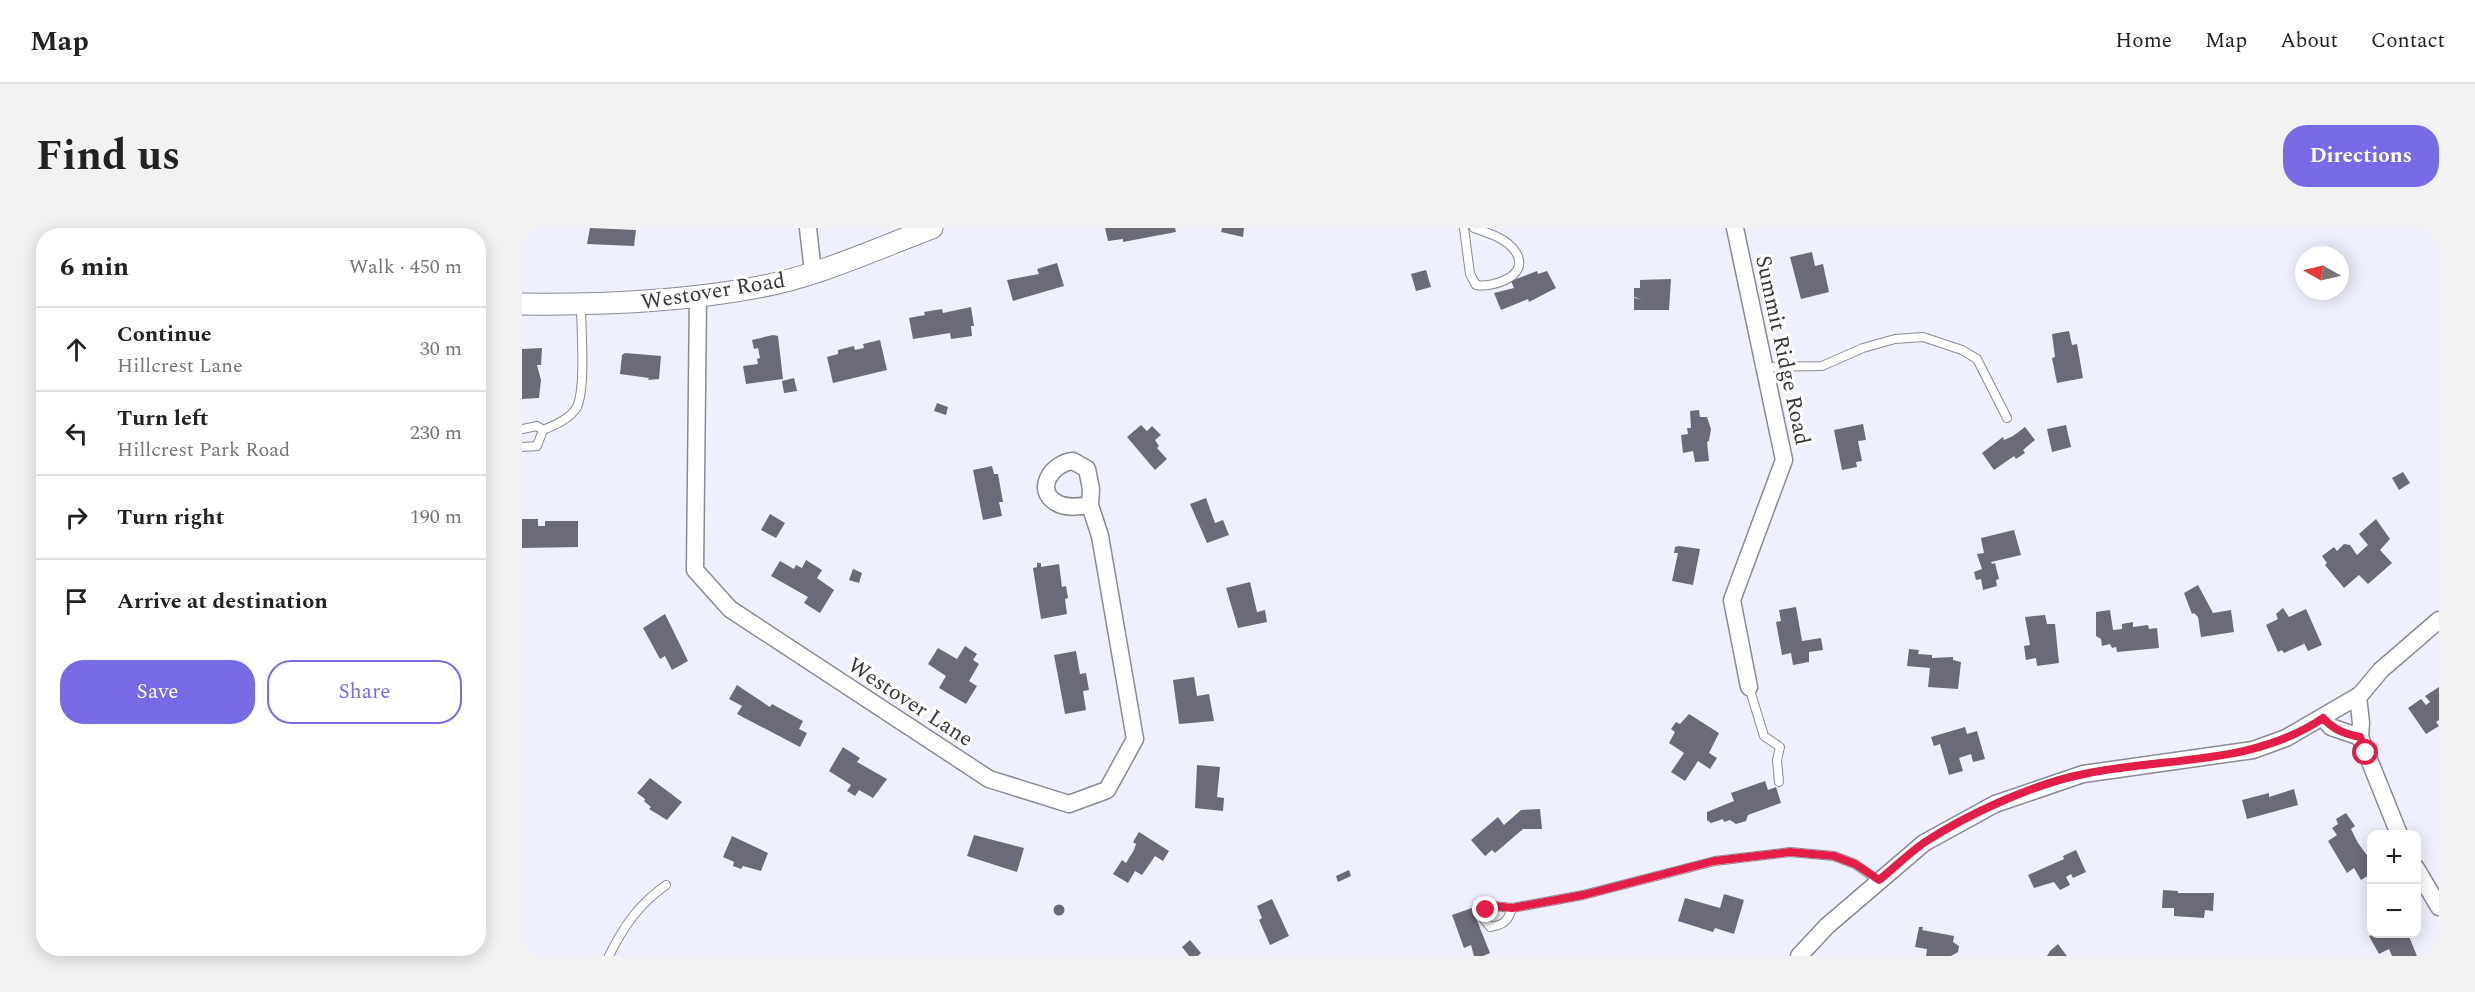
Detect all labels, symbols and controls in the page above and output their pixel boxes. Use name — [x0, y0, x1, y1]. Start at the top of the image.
text: Map — [30, 20, 89, 63]
text: Home — [2115, 25, 2172, 57]
text: Map — [2205, 25, 2247, 57]
text: About — [2280, 25, 2338, 57]
text: Contact — [2371, 25, 2445, 57]
text: Find us — [36, 125, 180, 188]
button: Directions — [2283, 125, 2439, 187]
north arrow — [2295, 246, 2349, 300]
text: 6 min — [60, 247, 129, 287]
text: Walk · 450 m — [349, 252, 462, 282]
street label: Summit Ridge Road — [1746, 252, 1819, 448]
street label: Westover Road — [639, 264, 788, 319]
text: Continue — [117, 318, 212, 351]
icon: ahead — [60, 333, 93, 366]
text: 30 m — [420, 334, 462, 364]
text: Hillcrest Lane — [117, 351, 243, 381]
text: Turn left — [117, 402, 209, 435]
icon: left — [60, 417, 93, 450]
text: 230 m — [410, 418, 462, 448]
text: Hillcrest Park Road — [117, 435, 290, 465]
icon: right — [60, 501, 93, 534]
text: Turn right — [117, 501, 224, 534]
text: 190 m — [410, 502, 462, 532]
icon: arrive — [60, 585, 93, 618]
text: Arrive at destination — [117, 585, 328, 618]
street label: Westover Lane — [841, 649, 980, 755]
button: Save — [60, 660, 255, 724]
button: Share — [267, 660, 462, 724]
route start — [2352, 739, 2378, 765]
map controls — [2367, 830, 2421, 938]
button: + — [2367, 830, 2421, 884]
button: − — [2367, 884, 2421, 938]
route end — [1472, 896, 1498, 922]

